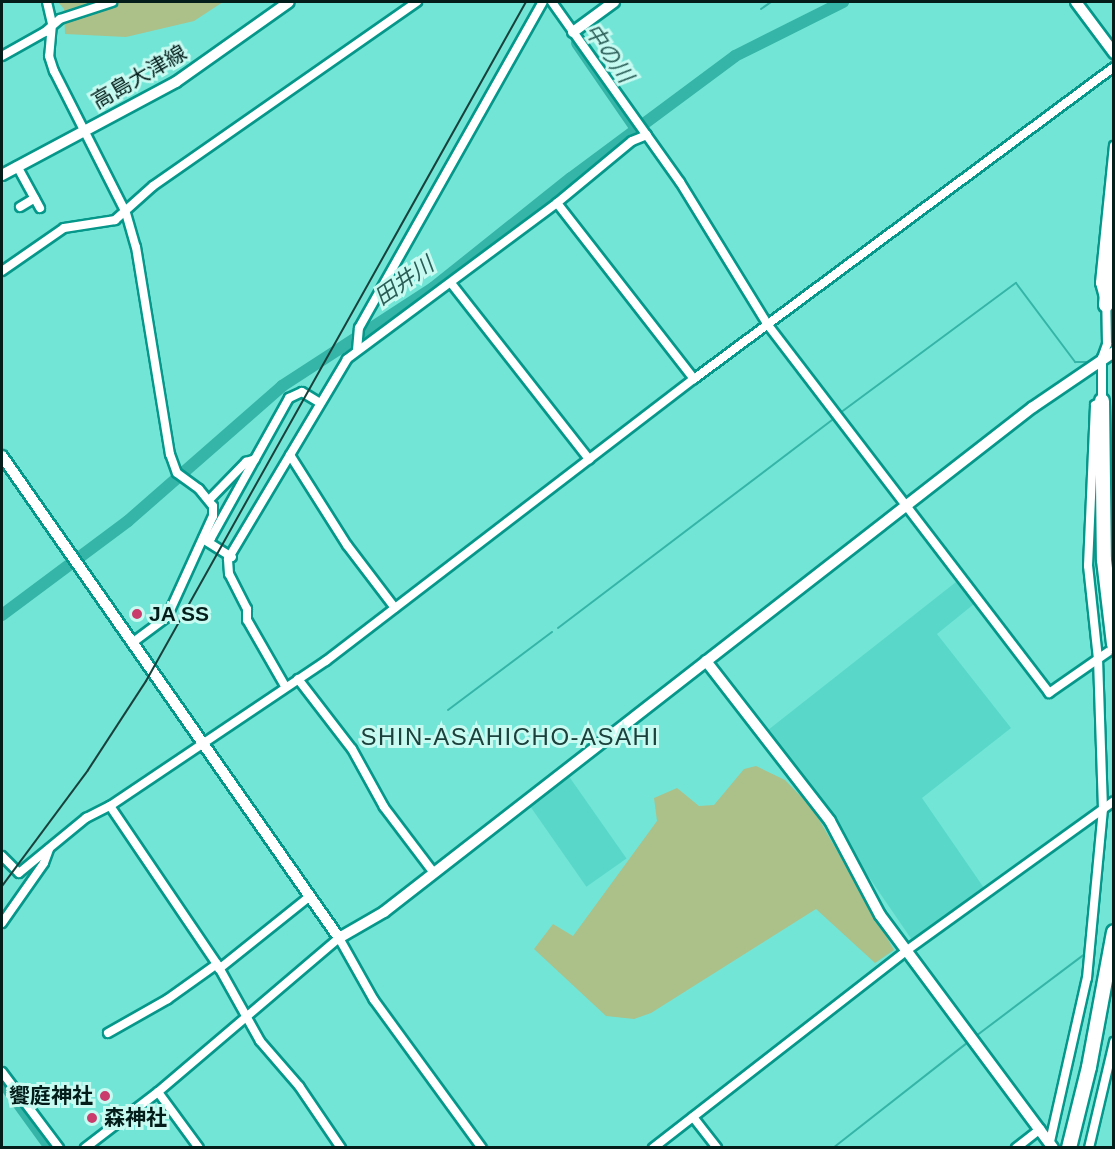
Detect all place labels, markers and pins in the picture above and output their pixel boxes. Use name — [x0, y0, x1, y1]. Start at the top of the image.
place label: JA SS — [149, 601, 210, 627]
marker: JA SS — [130, 607, 144, 621]
place label: 饗庭神社 — [9, 1083, 93, 1109]
marker: 饗庭神社 — [98, 1089, 112, 1103]
place label: 森神社 — [104, 1105, 167, 1131]
marker: 森神社 — [85, 1111, 99, 1125]

